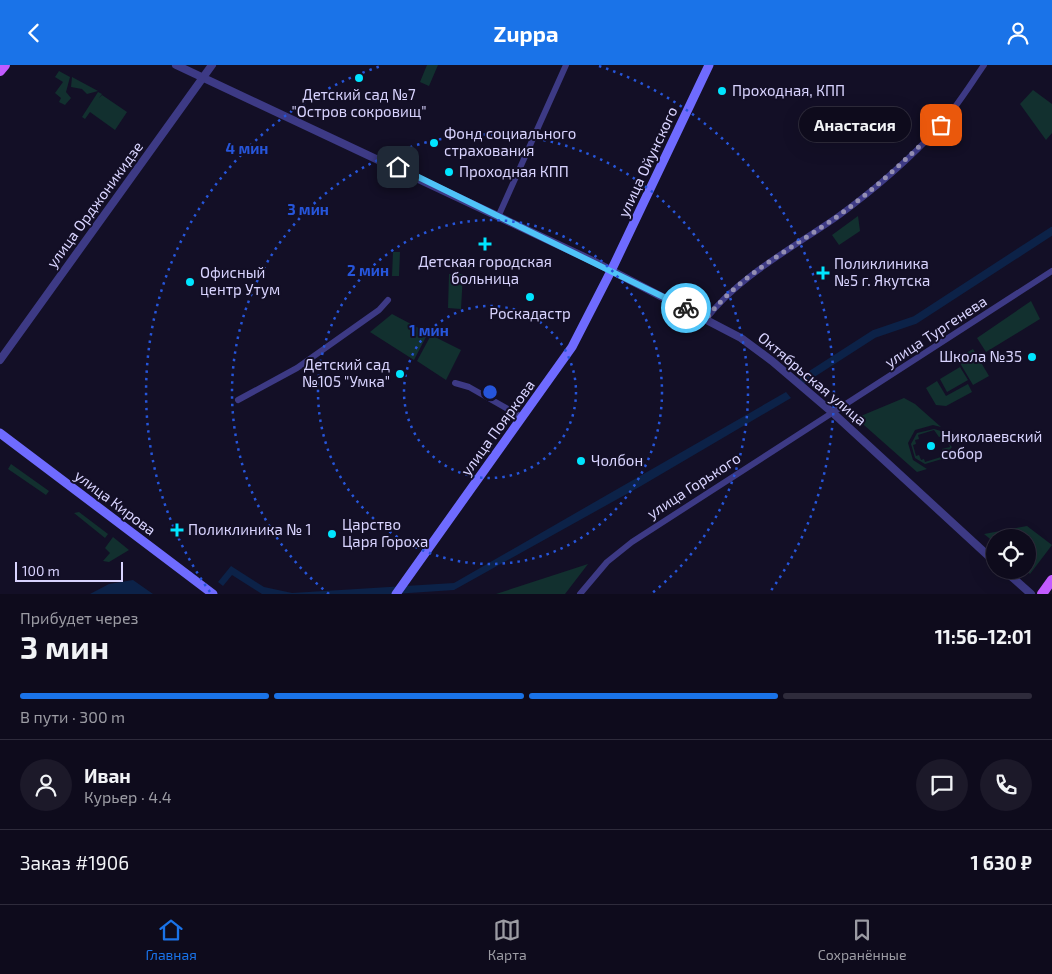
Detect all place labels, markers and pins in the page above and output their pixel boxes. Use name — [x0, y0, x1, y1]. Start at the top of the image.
marker: Детский сад №7 "Остров сокровищ" — [353, 72, 365, 84]
place label: Проходная, КПП — [732, 81, 845, 99]
place label: Детский сад №7 "Остров сокровищ" — [292, 85, 426, 120]
marker: Проходная, КПП — [716, 85, 728, 97]
pin — [920, 104, 962, 146]
callout: Анастасия — [798, 107, 911, 143]
place label: Фонд социального страхования — [444, 124, 576, 159]
marker: Фонд социального страхования — [428, 137, 440, 149]
pin — [377, 146, 419, 188]
place label: Проходная КПП — [459, 162, 569, 180]
marker: Проходная КПП — [443, 166, 455, 178]
marker: Детская городская больница — [478, 237, 492, 251]
place label: Детская городская больница — [418, 252, 552, 287]
place label: Поликлиника №5 г. Якутска — [834, 254, 930, 290]
place label: Офисный центр Утум — [200, 263, 280, 299]
marker: Поликлиника №5 г. Якутска — [816, 266, 830, 280]
marker: Офисный центр Утум — [184, 276, 196, 288]
marker: Роскадастр — [524, 291, 536, 303]
place label: Роскадастр — [489, 304, 571, 322]
place label: Школа №35 — [939, 347, 1022, 365]
marker: Школа №35 — [1026, 351, 1038, 363]
place label: Детский сад №105 "Умка" — [302, 355, 390, 390]
marker: Детский сад №105 "Умка" — [394, 368, 406, 380]
centre of rings — [481, 383, 499, 401]
place label: Николаевский собор — [941, 427, 1042, 462]
marker: Николаевский собор — [925, 440, 937, 452]
place label: Чолбон — [591, 451, 643, 469]
marker: Чолбон — [575, 455, 587, 467]
place label: Царство Царя Гороха — [342, 515, 428, 550]
place label: Поликлиника № 1 — [188, 520, 312, 538]
marker: Поликлиника № 1 — [170, 523, 184, 537]
marker: Царство Царя Гороха — [326, 528, 338, 540]

